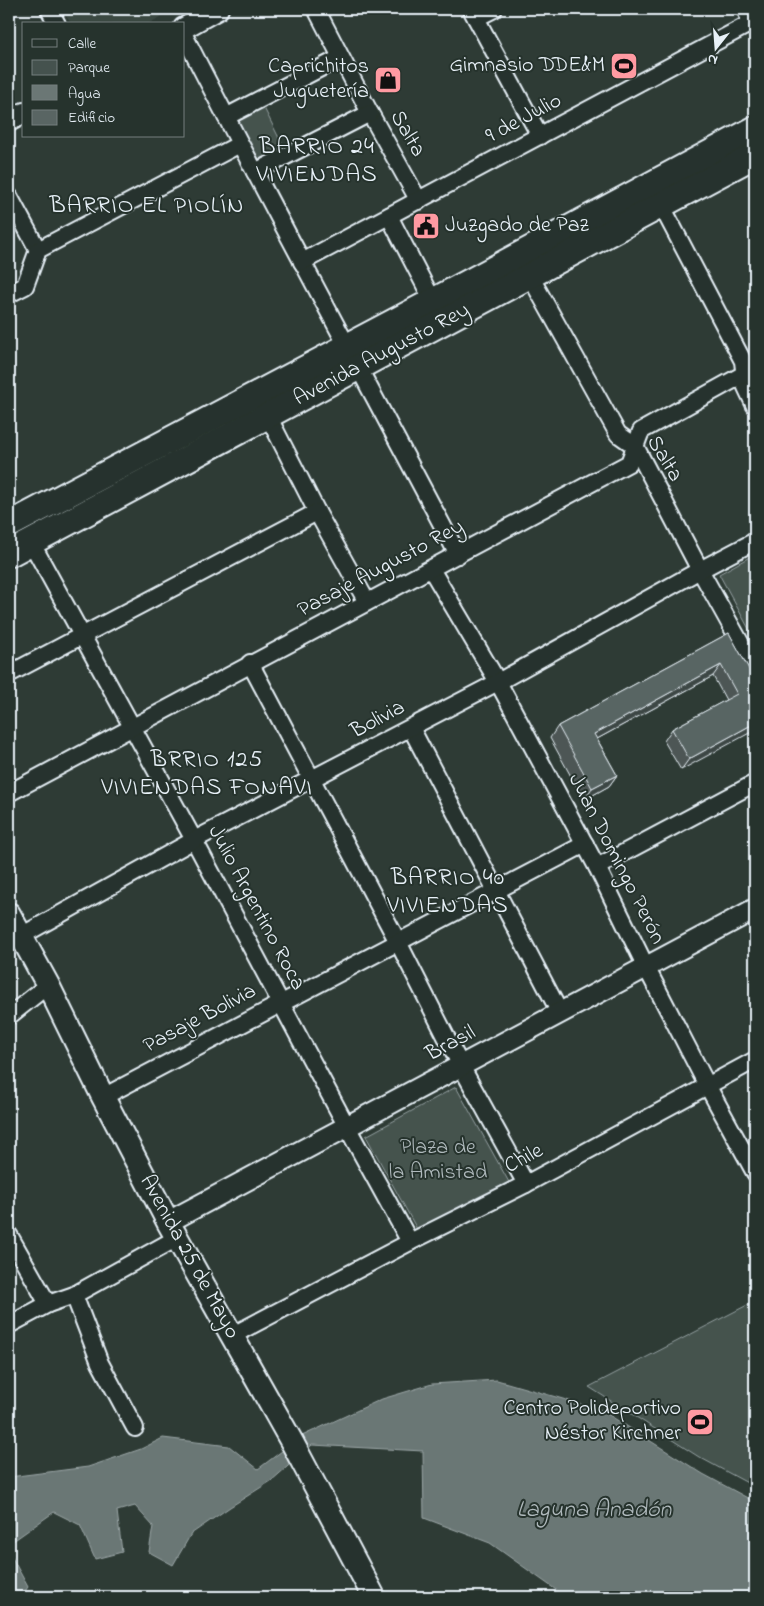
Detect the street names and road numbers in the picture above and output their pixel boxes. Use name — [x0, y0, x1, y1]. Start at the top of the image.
street label: 9 de Julio — [480, 86, 568, 152]
street label: Salta — [381, 105, 433, 163]
street label: Avenida Augusto Rey — [288, 295, 476, 416]
street label: Salta — [638, 430, 690, 488]
street label: Pasaje Augusto Rey — [292, 512, 470, 627]
street label: Bolivia — [344, 692, 411, 748]
street label: Juan Domingo Perón — [558, 768, 673, 951]
street label: Julio Argentino Roca — [198, 820, 313, 997]
street label: Pasaje Bolivia — [138, 976, 262, 1062]
street label: Brasil — [419, 1018, 482, 1071]
street label: Chile — [499, 1135, 549, 1183]
street label: Avenida 25 de Mayo — [130, 1169, 247, 1345]

